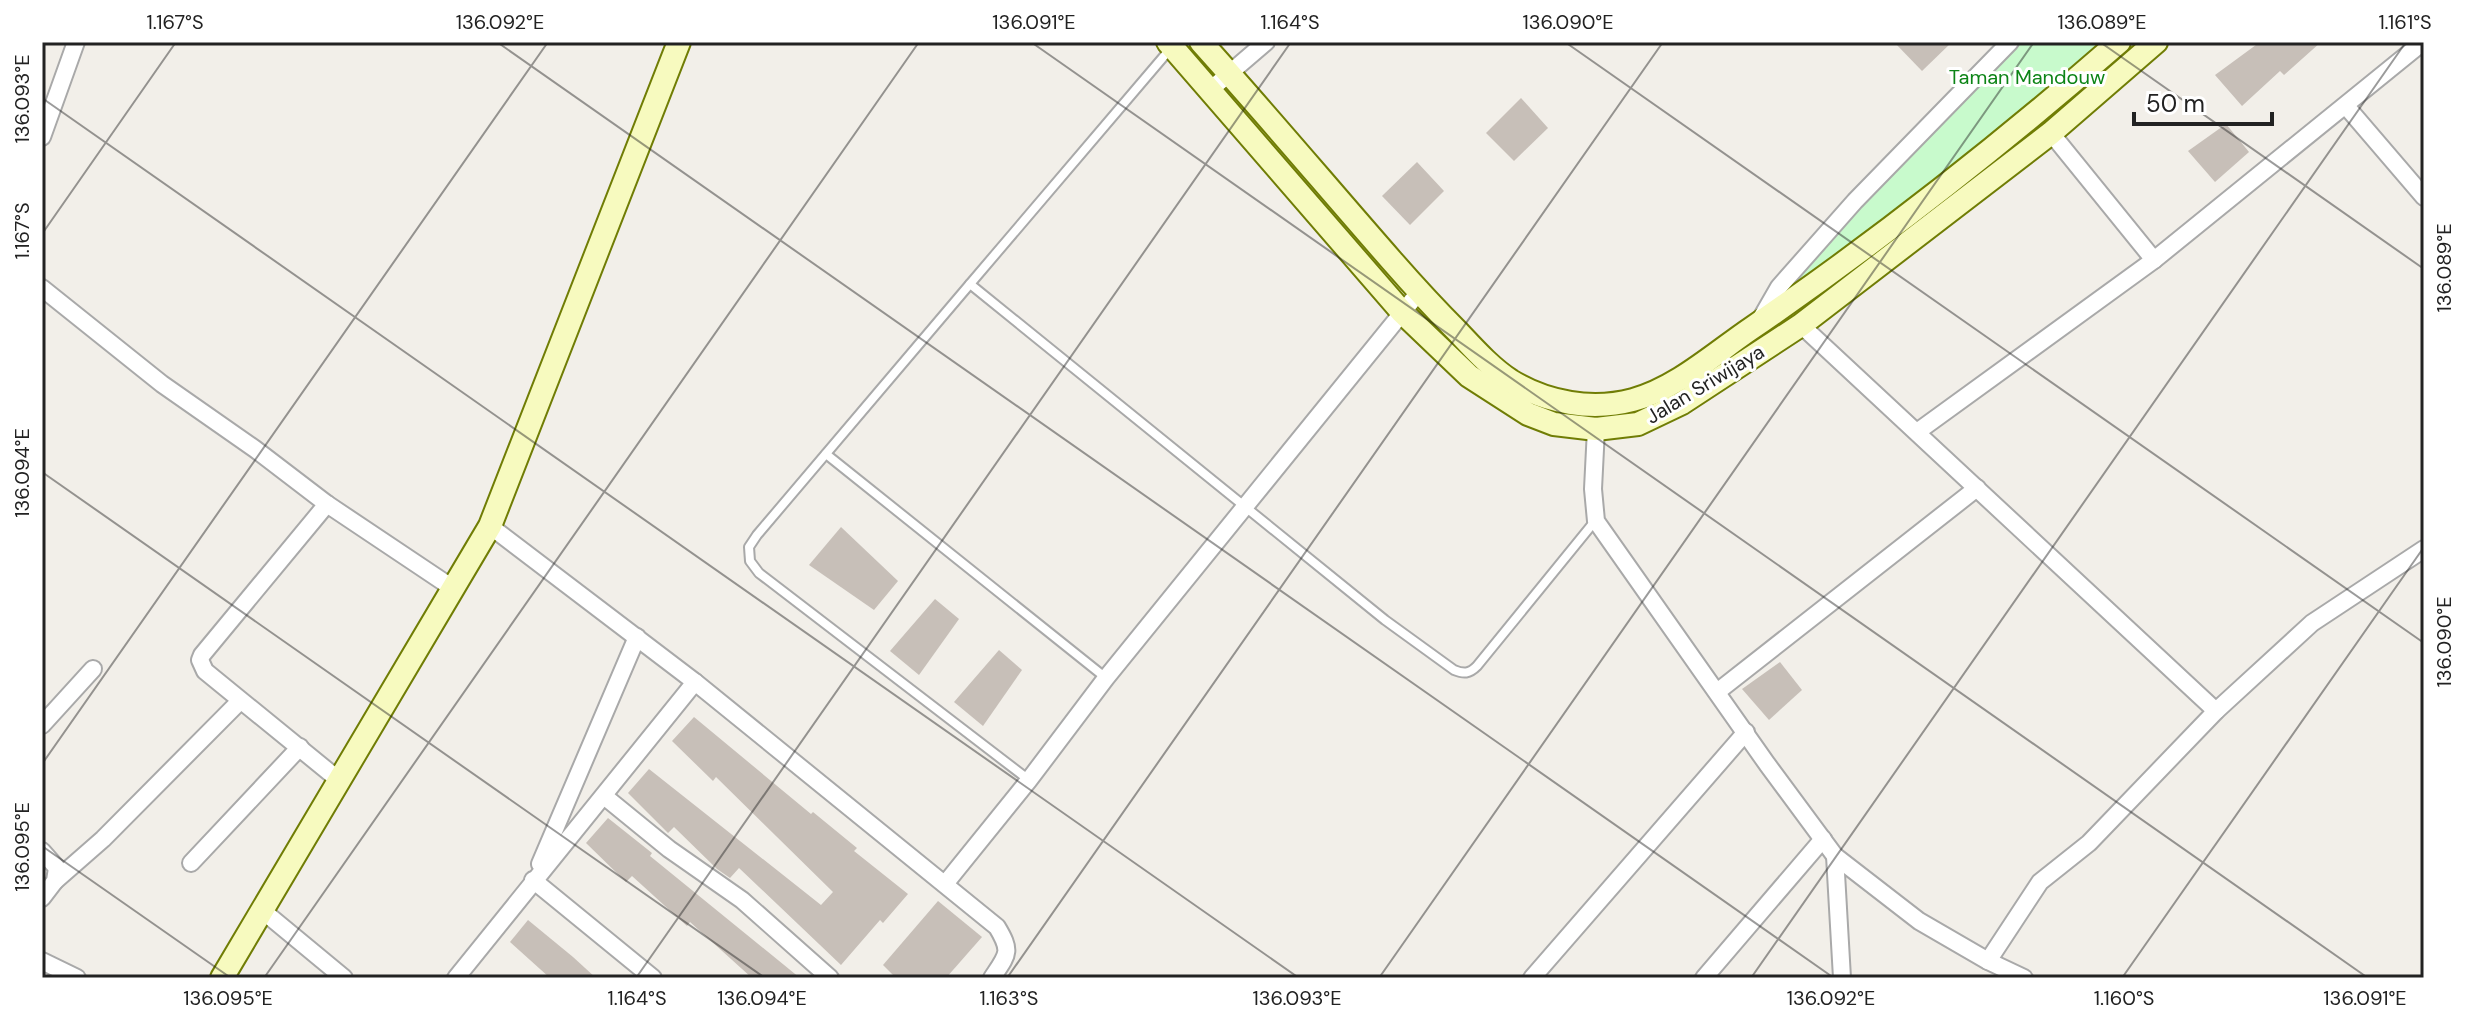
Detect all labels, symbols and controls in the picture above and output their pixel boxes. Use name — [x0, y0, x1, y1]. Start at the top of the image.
text: 1.167°S — [146, 9, 204, 35]
text: 136.092°E — [456, 9, 544, 35]
text: 136.091°E — [992, 9, 1076, 35]
text: 1.164°S — [1260, 9, 1320, 35]
text: 136.090°E — [1522, 9, 1614, 35]
text: 136.089°E — [2058, 9, 2146, 35]
text: 1.161°S — [2378, 9, 2432, 35]
text: 136.093°E — [9, 55, 35, 143]
park label: Taman Mandouw — [1949, 64, 2105, 90]
scale bar — [2134, 76, 2272, 126]
text: 50 m — [2146, 88, 2205, 119]
text: 1.167°S — [9, 202, 35, 260]
text: 136.089°E — [2431, 224, 2457, 312]
street label: Jalan Sriwijaya — [1641, 338, 1769, 430]
text: 136.094°E — [9, 428, 35, 518]
text: 136.090°E — [2431, 596, 2457, 688]
text: 136.095°E — [9, 802, 35, 892]
text: 136.095°E — [183, 985, 273, 1011]
text: 1.164°S — [607, 985, 667, 1011]
text: 136.094°E — [717, 985, 807, 1011]
text: 1.163°S — [980, 985, 1038, 1011]
text: 136.093°E — [1253, 985, 1341, 1011]
text: 136.092°E — [1787, 985, 1875, 1011]
text: 1.160°S — [2094, 985, 2154, 1011]
text: 136.091°E — [2323, 985, 2407, 1011]

